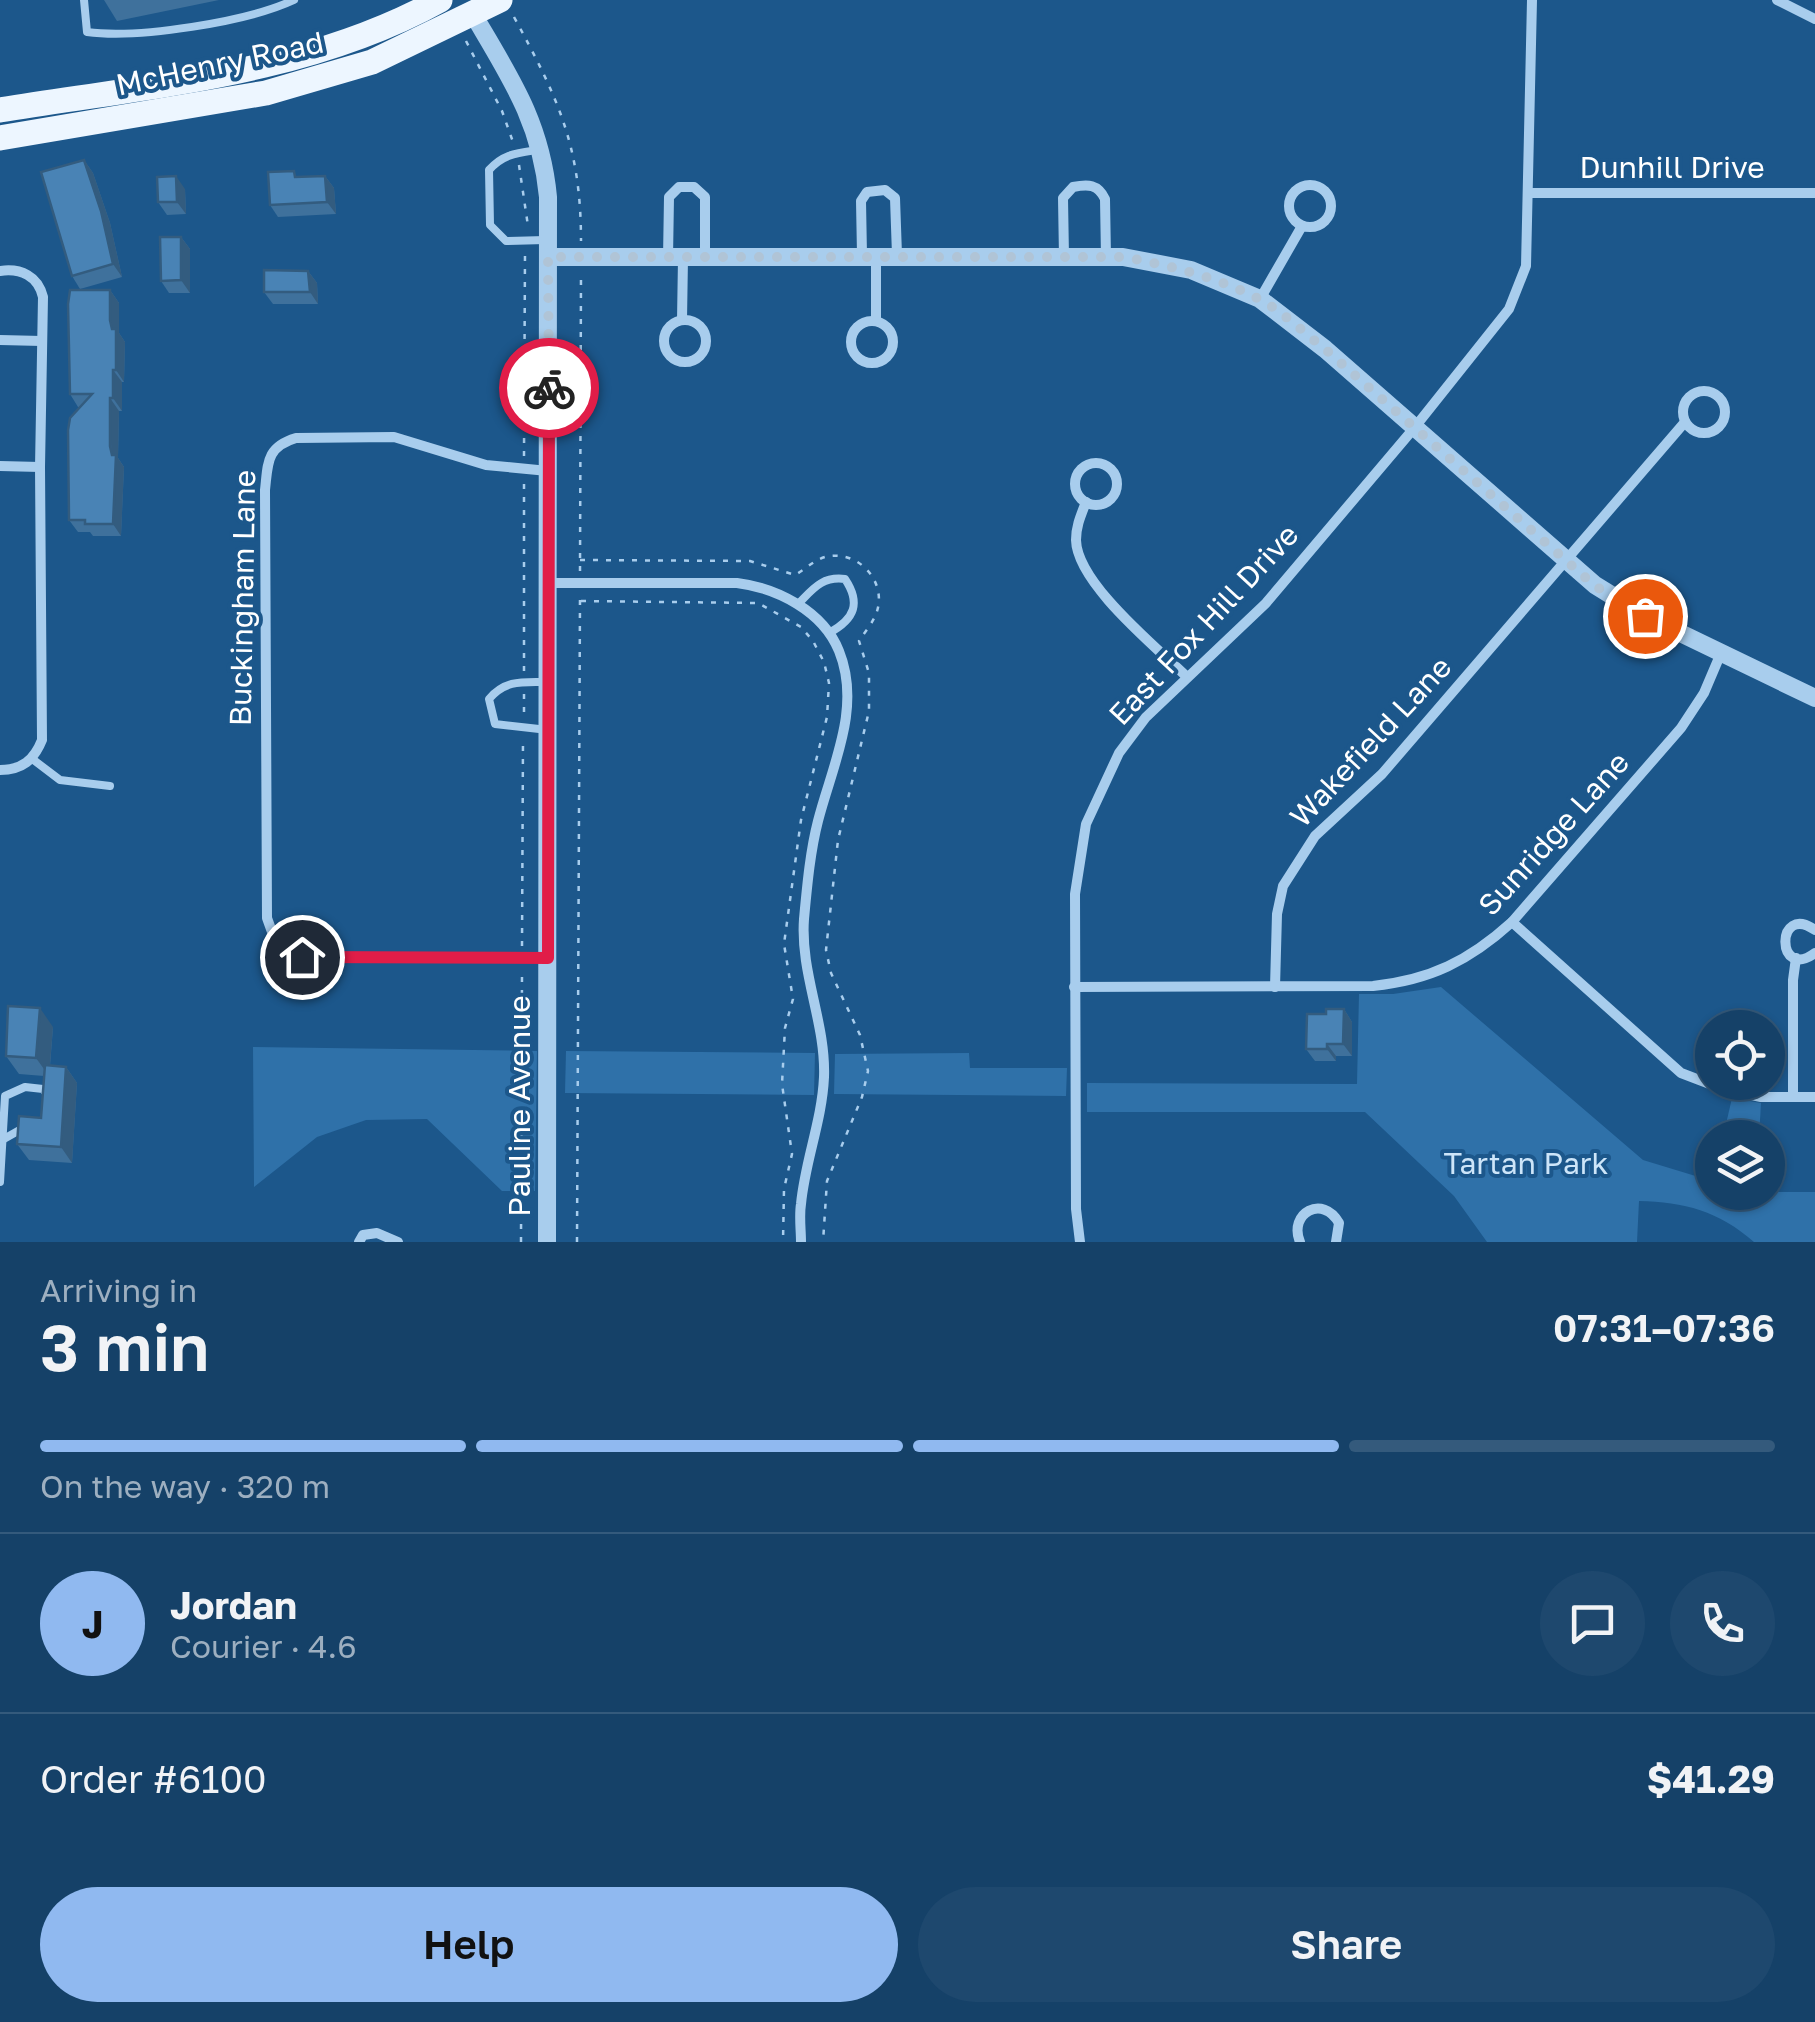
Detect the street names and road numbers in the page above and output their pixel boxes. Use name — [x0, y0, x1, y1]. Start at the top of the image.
street label: McHenry Road — [113, 23, 327, 103]
street label: Dunhill Drive — [1579, 149, 1765, 185]
street label: Buckingham Lane — [222, 470, 262, 726]
street label: East Fox Hill Drive — [1101, 517, 1305, 732]
street label: Wakefield Lane — [1282, 649, 1458, 834]
street label: Sunridge Lane — [1470, 744, 1636, 922]
street label: Pauline Avenue — [501, 995, 537, 1217]

